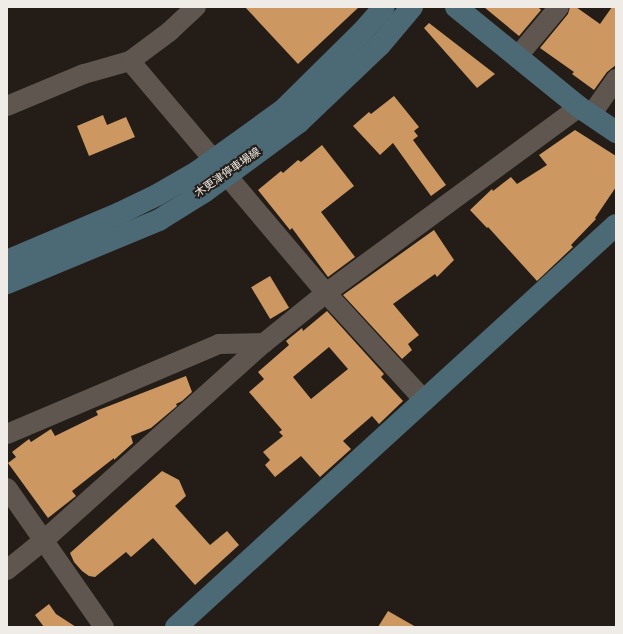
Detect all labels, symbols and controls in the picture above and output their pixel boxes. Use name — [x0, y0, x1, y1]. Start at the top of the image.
street label: 木更津停車場線 — [193, 146, 263, 200]

